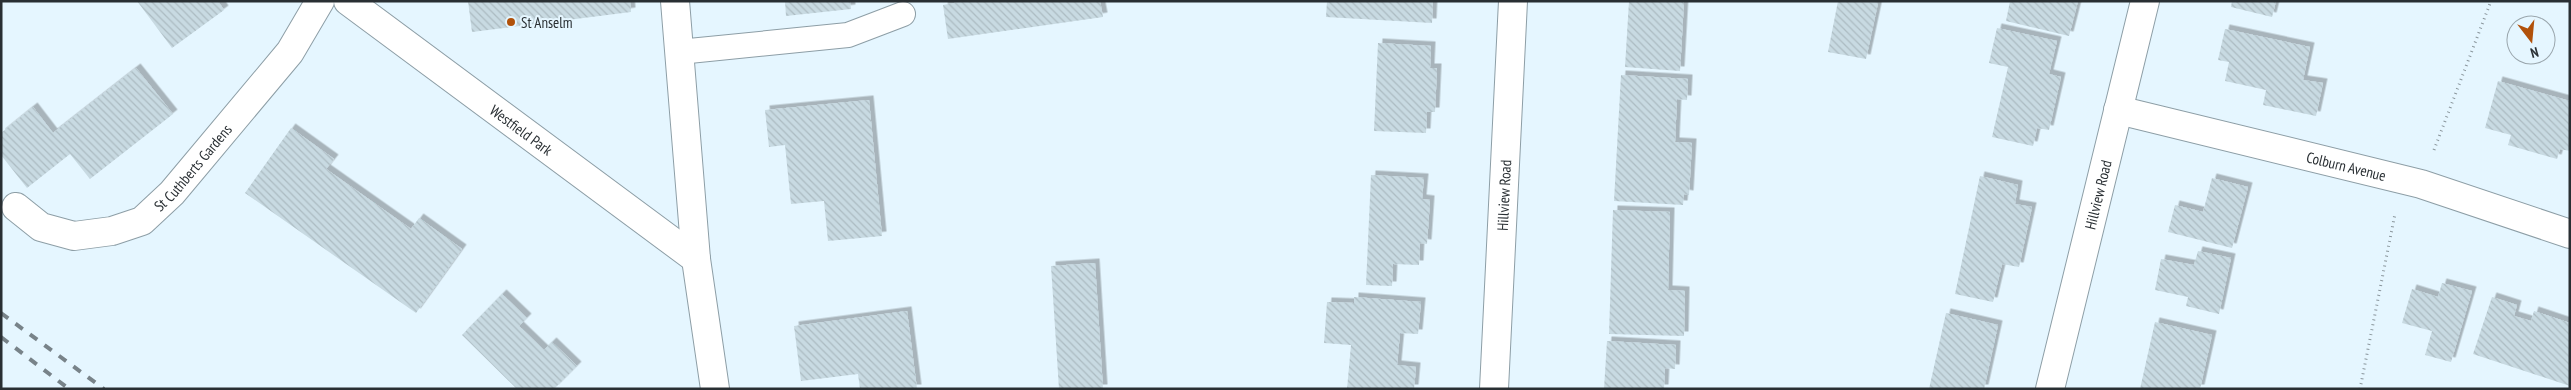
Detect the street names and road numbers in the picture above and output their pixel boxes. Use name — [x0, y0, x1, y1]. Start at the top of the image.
street label: Westfield Park — [486, 100, 557, 159]
street label: St Cuthberts Gardens — [150, 120, 235, 215]
street label: Colburn Avenue — [2305, 147, 2388, 185]
street label: Hillview Road — [2080, 158, 2115, 231]
street label: Hillview Road — [1492, 159, 1515, 231]

